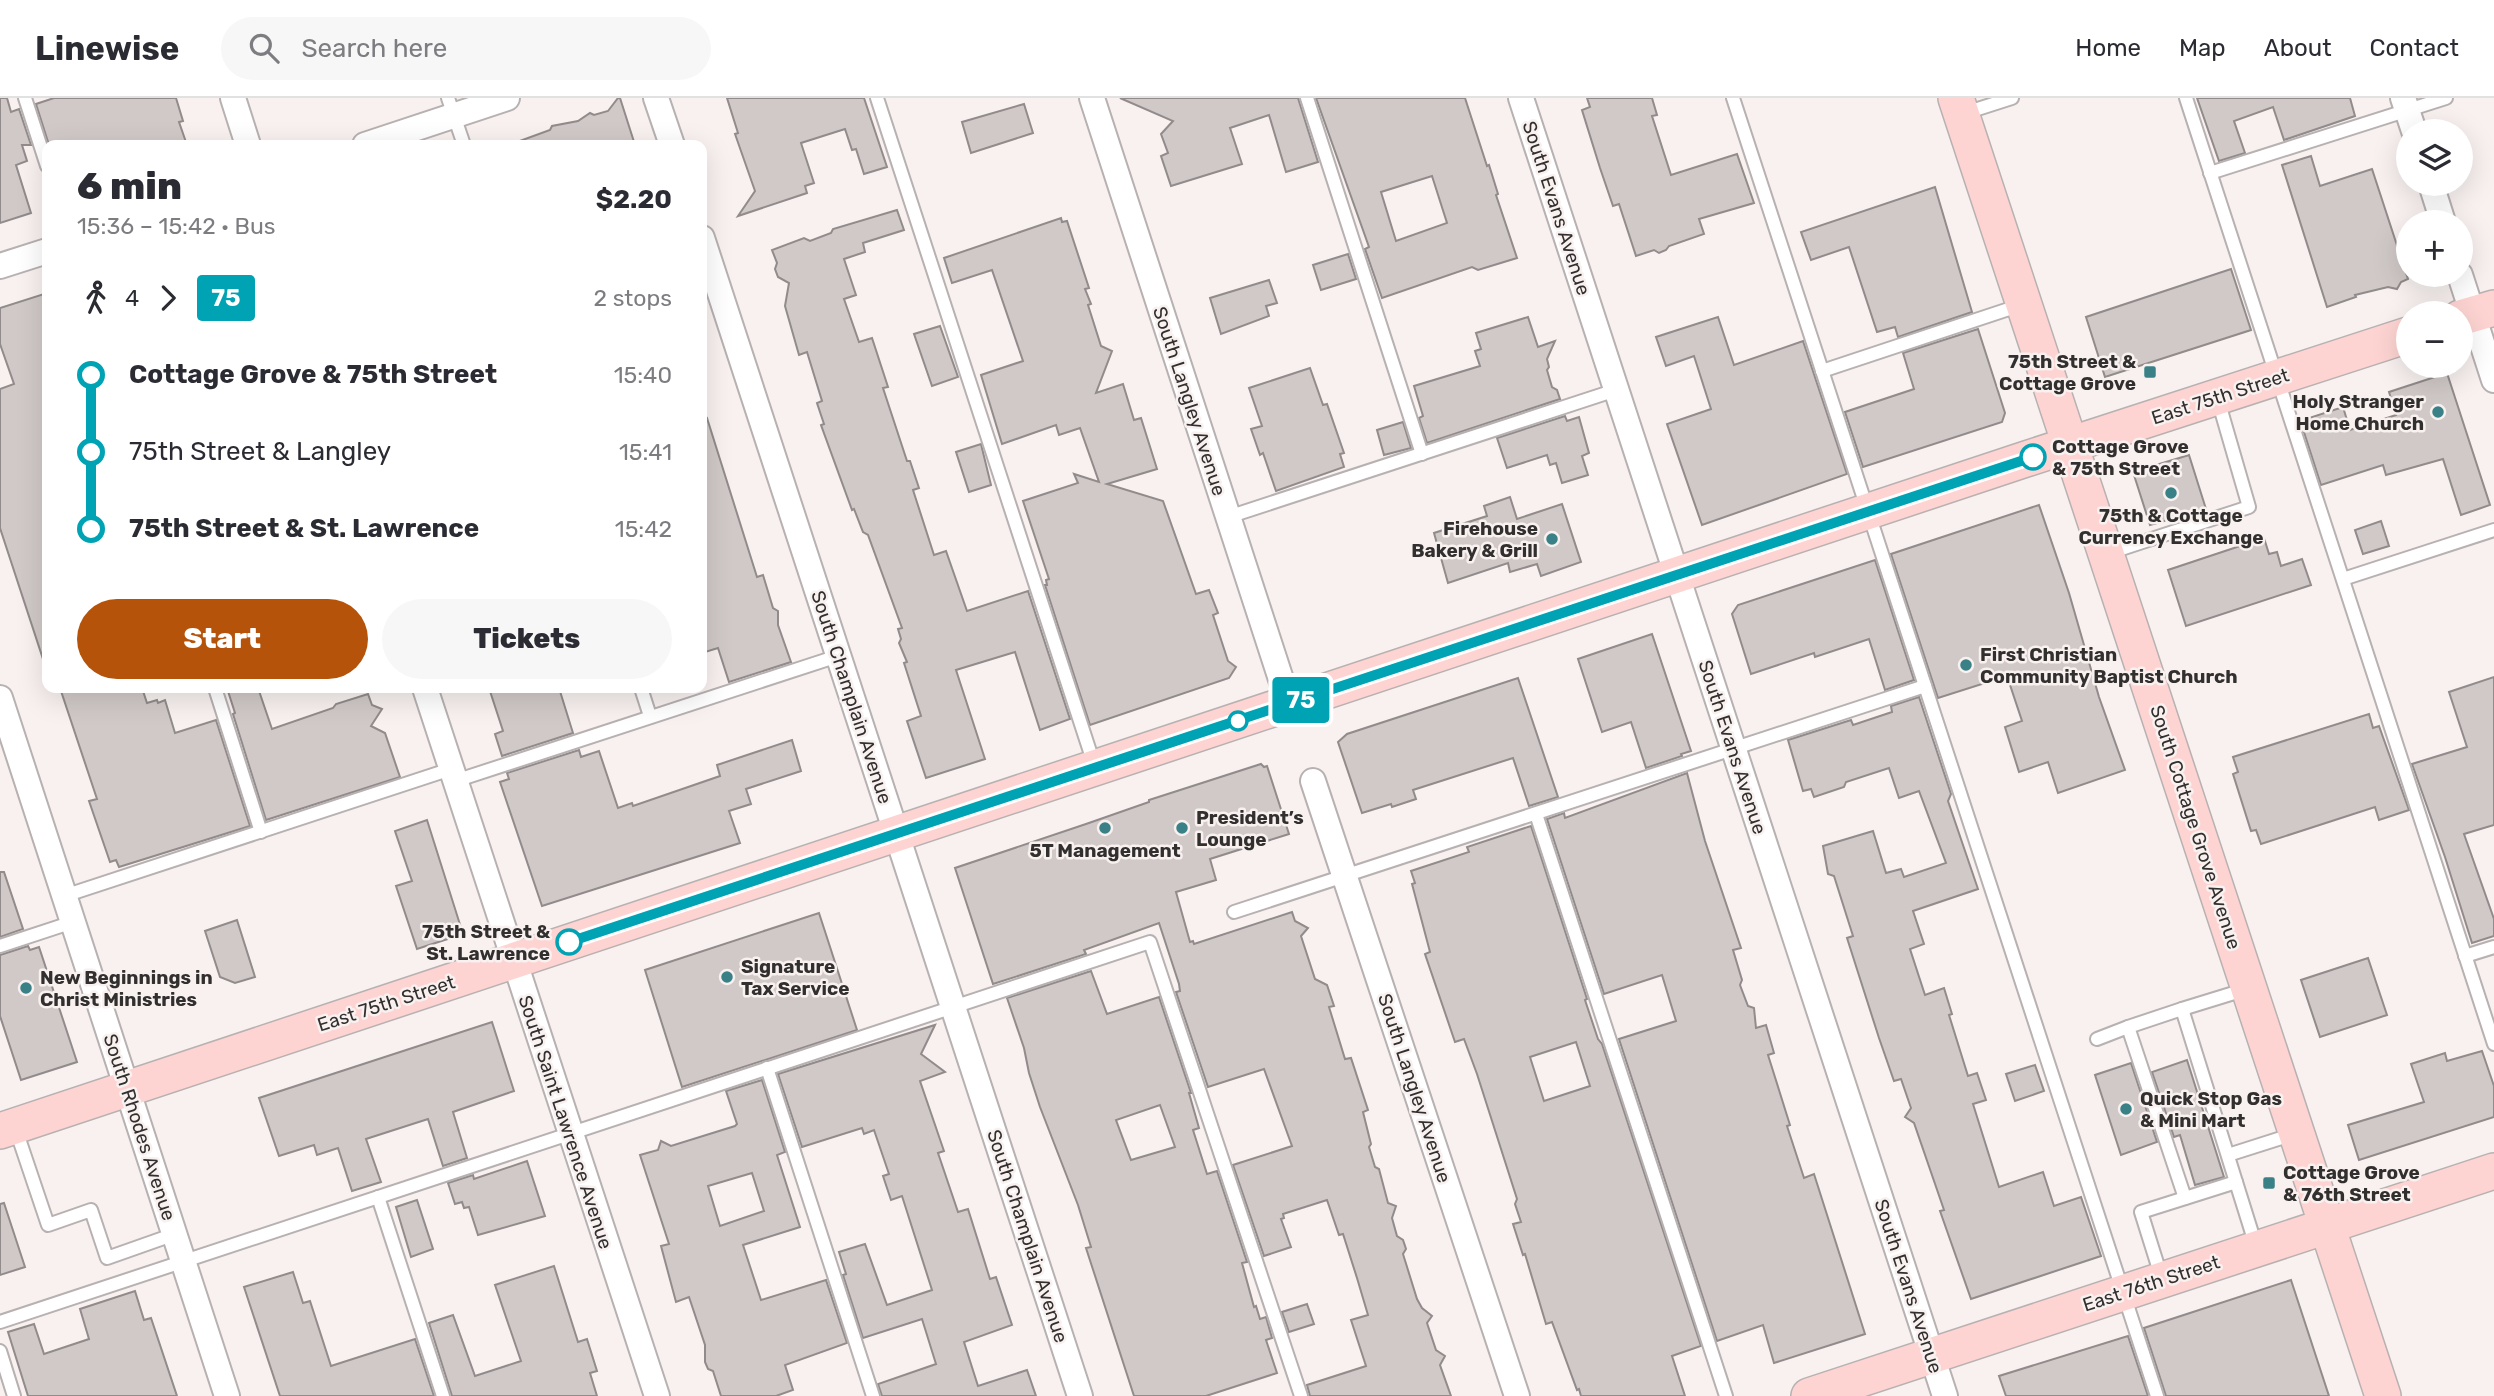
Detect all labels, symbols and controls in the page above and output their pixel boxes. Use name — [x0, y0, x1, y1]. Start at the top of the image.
search box — [221, 17, 711, 80]
text: Linewise — [35, 29, 179, 68]
icon: search — [245, 29, 283, 67]
text: Search here — [301, 33, 447, 64]
text: Home — [2075, 34, 2141, 62]
text: Map — [2179, 34, 2226, 62]
text: About — [2264, 34, 2332, 62]
text: Contact — [2370, 34, 2459, 62]
street label: South Evans Avenue — [1518, 118, 1596, 298]
map controls — [2396, 119, 2473, 378]
button: layers — [2396, 119, 2473, 196]
text: 6 min — [77, 163, 182, 209]
text: $2.20 — [596, 184, 672, 215]
button: + — [2396, 210, 2473, 287]
text: 15:36 – 15:42 · Bus — [77, 212, 276, 240]
icon: walk — [77, 279, 115, 317]
icon: forward — [149, 279, 187, 317]
text: 4 — [125, 284, 139, 312]
text: 75 — [211, 284, 241, 312]
text: 2 stops — [594, 284, 672, 312]
button: − — [2396, 301, 2473, 378]
street label: South Langley Avenue — [1148, 304, 1231, 499]
place label: 75th Street & Cottage Grove — [1999, 350, 2136, 395]
text: Cottage Grove & 75th Street — [129, 359, 497, 390]
text: 15:40 — [614, 361, 672, 389]
street label: East 75th Street — [2148, 363, 2292, 430]
marker: 75th Street & Cottage Grove — [2142, 364, 2158, 380]
place label: Holy Stranger Home Church — [2293, 390, 2424, 435]
marker: Holy Stranger Home Church — [2430, 404, 2446, 420]
place label: Cottage Grove & 75th Street — [2052, 435, 2189, 480]
text: 75th Street & Langley — [129, 436, 391, 467]
text: 15:41 — [619, 438, 672, 466]
marker: Cottage Grove & 75th Street — [2020, 444, 2046, 470]
marker: 75th & Cottage Currency Exchange — [2163, 485, 2179, 501]
place label: 75th & Cottage Currency Exchange — [2078, 504, 2264, 549]
text: 75th Street & St. Lawrence — [129, 513, 479, 544]
text: 15:42 — [615, 515, 672, 543]
place label: Firehouse Bakery & Grill — [1411, 517, 1538, 562]
marker: Firehouse Bakery & Grill — [1544, 531, 1560, 547]
street label: South Champlain Avenue — [806, 588, 897, 807]
button: Start — [77, 599, 368, 679]
button: Tickets — [382, 599, 672, 679]
place label: First Christian Community Baptist Church — [1980, 643, 2238, 688]
street label: South Evans Avenue — [1694, 657, 1772, 837]
marker: First Christian Community Baptist Church — [1958, 657, 1974, 673]
line badge: 75 — [1270, 677, 1332, 723]
text: 75 — [1286, 686, 1316, 714]
street label: South Cottage Grove Avenue — [2145, 702, 2246, 952]
unlabelled marker — [1228, 711, 1248, 731]
place label: President’s Lounge — [1196, 806, 1304, 851]
marker: 5T Management — [1097, 820, 1113, 836]
marker: President’s Lounge — [1174, 820, 1190, 836]
place label: 5T Management — [1029, 839, 1181, 862]
place label: 75th Street & St. Lawrence — [422, 920, 550, 965]
marker: 75th Street & St. Lawrence — [556, 929, 582, 955]
place label: Signature Tax Service — [741, 955, 849, 1000]
place label: New Beginnings in Christ Ministries — [40, 966, 213, 1011]
marker: Signature Tax Service — [719, 969, 735, 985]
street label: East 75th Street — [314, 970, 458, 1037]
marker: New Beginnings in Christ Ministries — [18, 980, 34, 996]
street label: South Langley Avenue — [1373, 991, 1456, 1186]
street label: South Saint Lawrence Avenue — [514, 992, 617, 1252]
street label: South Rhodes Avenue — [98, 1031, 181, 1223]
place label: Quick Stop Gas & Mini Mart — [2140, 1087, 2282, 1132]
marker: Quick Stop Gas & Mini Mart — [2118, 1101, 2134, 1117]
street label: South Champlain Avenue — [982, 1127, 1073, 1346]
place label: Cottage Grove & 76th Street — [2283, 1161, 2420, 1206]
marker: Cottage Grove & 76th Street — [2261, 1175, 2277, 1191]
street label: South Evans Avenue — [1870, 1196, 1948, 1376]
street label: East 76th Street — [2080, 1250, 2223, 1317]

